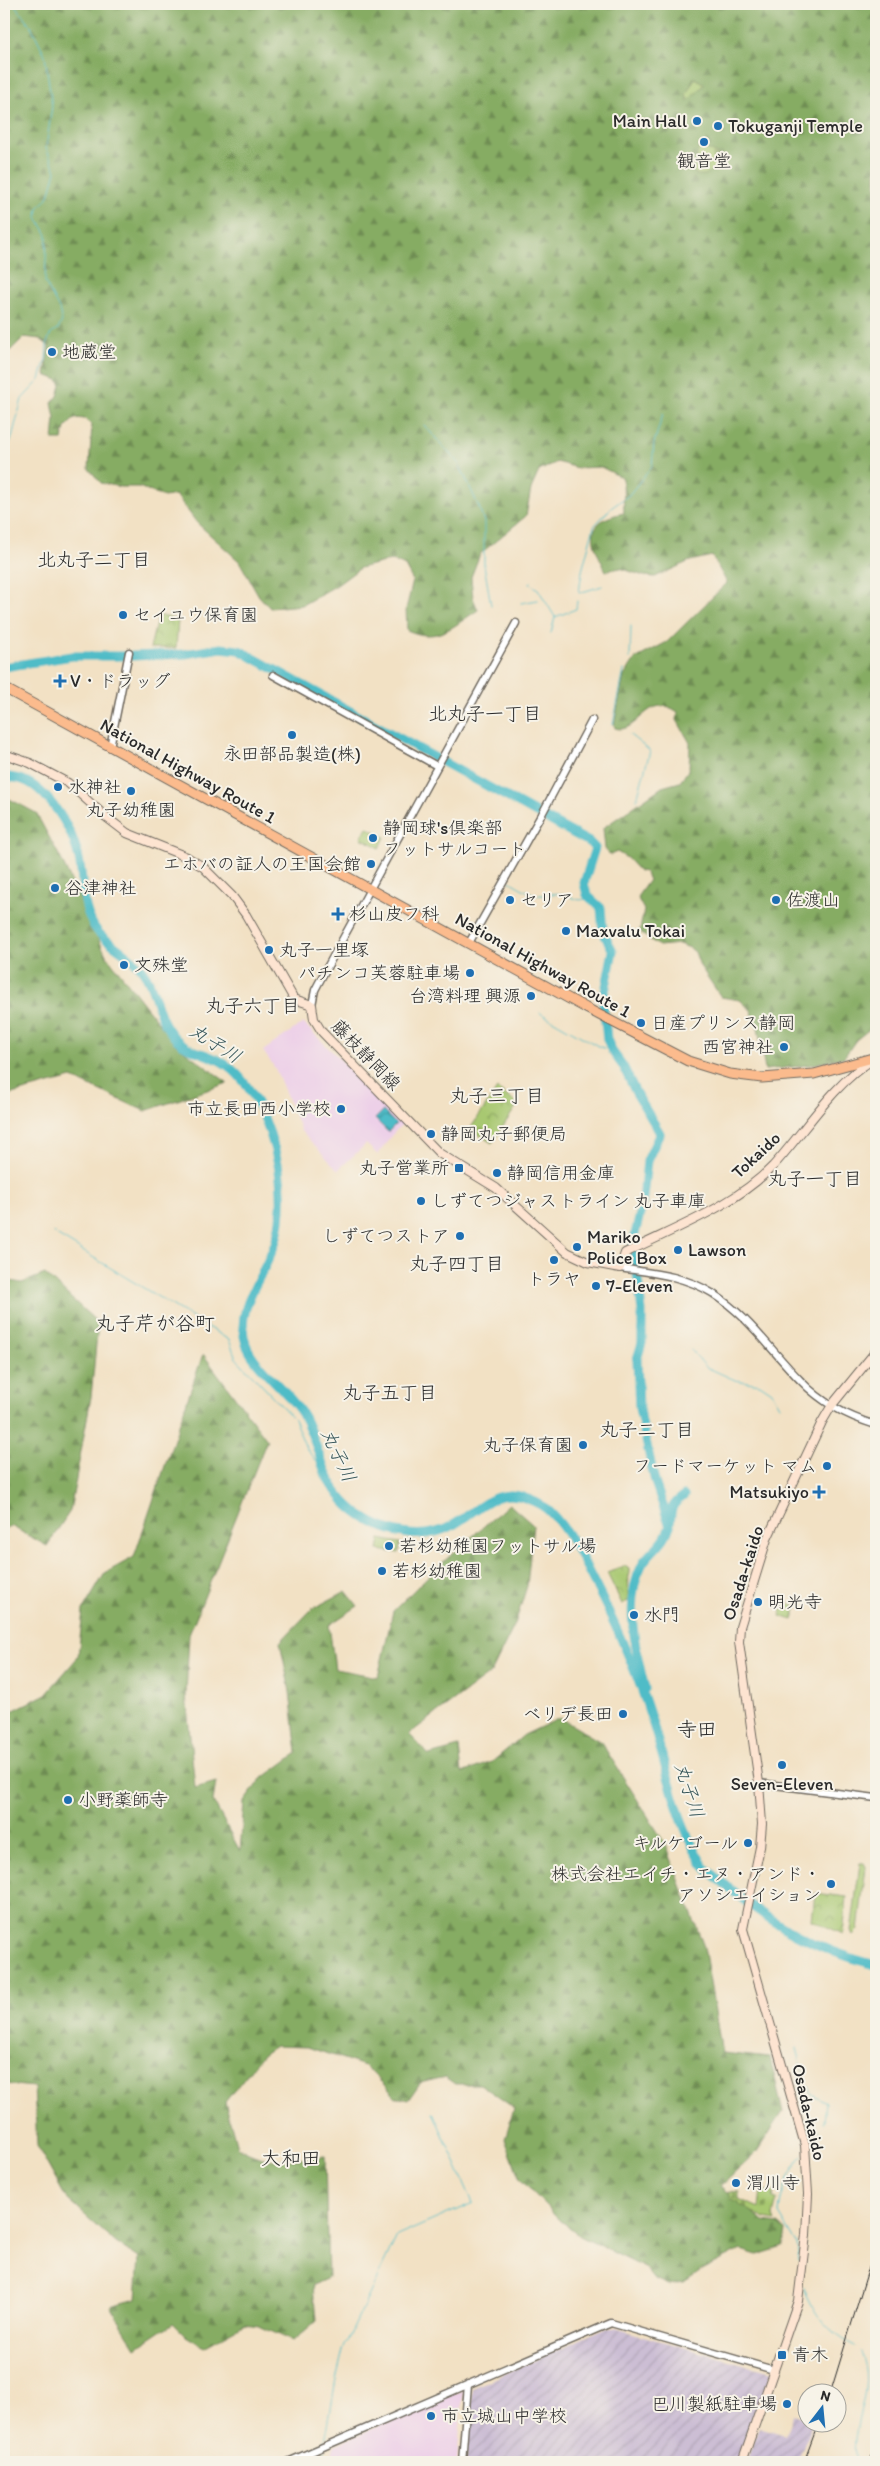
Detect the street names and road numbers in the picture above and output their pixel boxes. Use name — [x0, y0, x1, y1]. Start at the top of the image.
street label: National Highway Route 1 — [96, 714, 280, 828]
street label: National Highway Route 1 — [451, 908, 635, 1022]
street label: 藤枝静岡線 — [327, 1015, 405, 1095]
street label: Tokaido — [727, 1127, 785, 1183]
street label: Osada-kaido — [717, 1523, 769, 1623]
street label: Osada-kaido — [787, 2062, 831, 2162]

